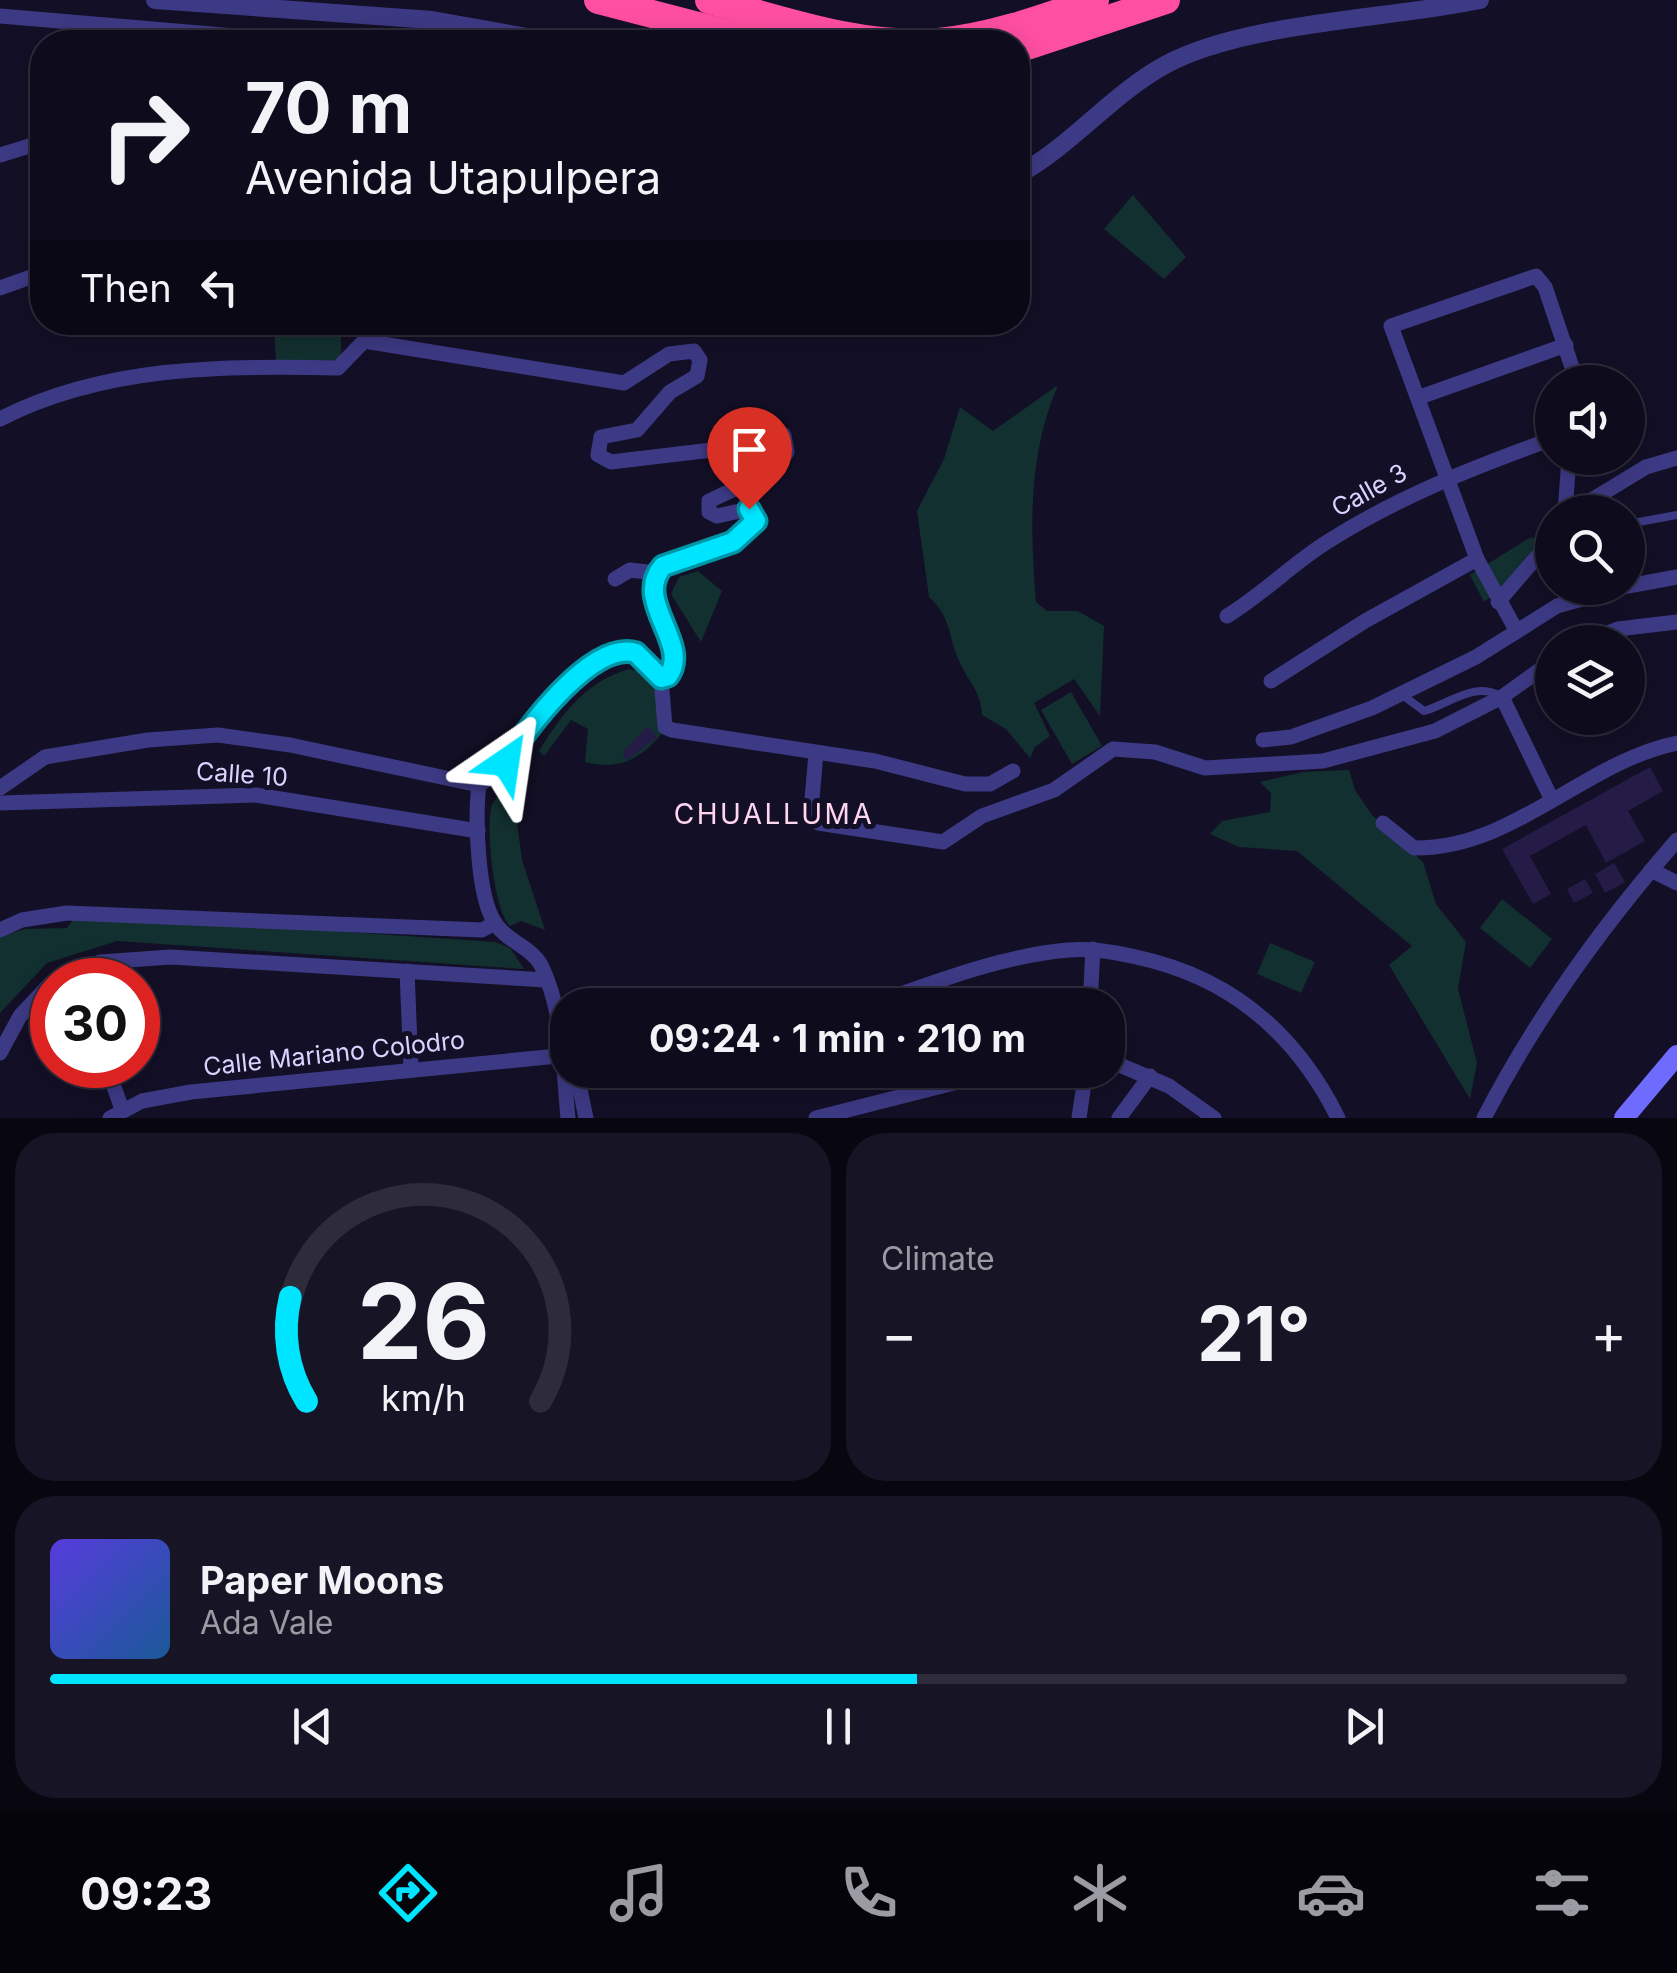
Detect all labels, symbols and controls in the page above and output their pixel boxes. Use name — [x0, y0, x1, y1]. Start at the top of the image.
text: 70 m — [245, 65, 412, 150]
icon: right — [80, 70, 210, 200]
text: Avenida Utapulpera — [245, 150, 661, 205]
icon: left — [192, 260, 247, 315]
text: Then — [80, 265, 172, 311]
map controls — [1535, 365, 1645, 735]
button: sound — [1535, 365, 1645, 475]
pin — [707, 407, 792, 510]
icon: arrive — [722, 422, 777, 477]
street label: Calle 3 — [1326, 457, 1412, 523]
button: search — [1535, 495, 1645, 605]
button: layers — [1535, 625, 1645, 735]
position arrow — [454, 710, 558, 814]
street label: Calle 10 — [195, 756, 289, 792]
district label: CHUALLUMA — [674, 797, 874, 831]
speed limit sign: 30 — [30, 958, 160, 1088]
text: 09:24 · 1 min · 210 m — [649, 1015, 1026, 1061]
street label: Calle Mariano Colodro — [202, 1024, 466, 1082]
text: Climate — [881, 1239, 995, 1278]
text: 26 — [356, 1258, 490, 1384]
text: 21° — [1197, 1288, 1311, 1379]
text: − — [881, 1301, 917, 1367]
text: + — [1591, 1301, 1627, 1367]
text: km/h — [381, 1376, 465, 1420]
text: Paper Moons — [200, 1557, 444, 1603]
text: Ada Vale — [200, 1603, 333, 1642]
icon: previous — [285, 1699, 340, 1754]
icon: pause — [811, 1699, 866, 1754]
icon: next — [1337, 1699, 1392, 1754]
icon: directions — [373, 1858, 443, 1928]
icon: music — [604, 1858, 674, 1928]
icon: phone — [834, 1858, 904, 1928]
icon: climate — [1065, 1858, 1135, 1928]
icon: car — [1296, 1858, 1366, 1928]
icon: filters — [1527, 1858, 1597, 1928]
text: 09:23 — [80, 1866, 212, 1921]

